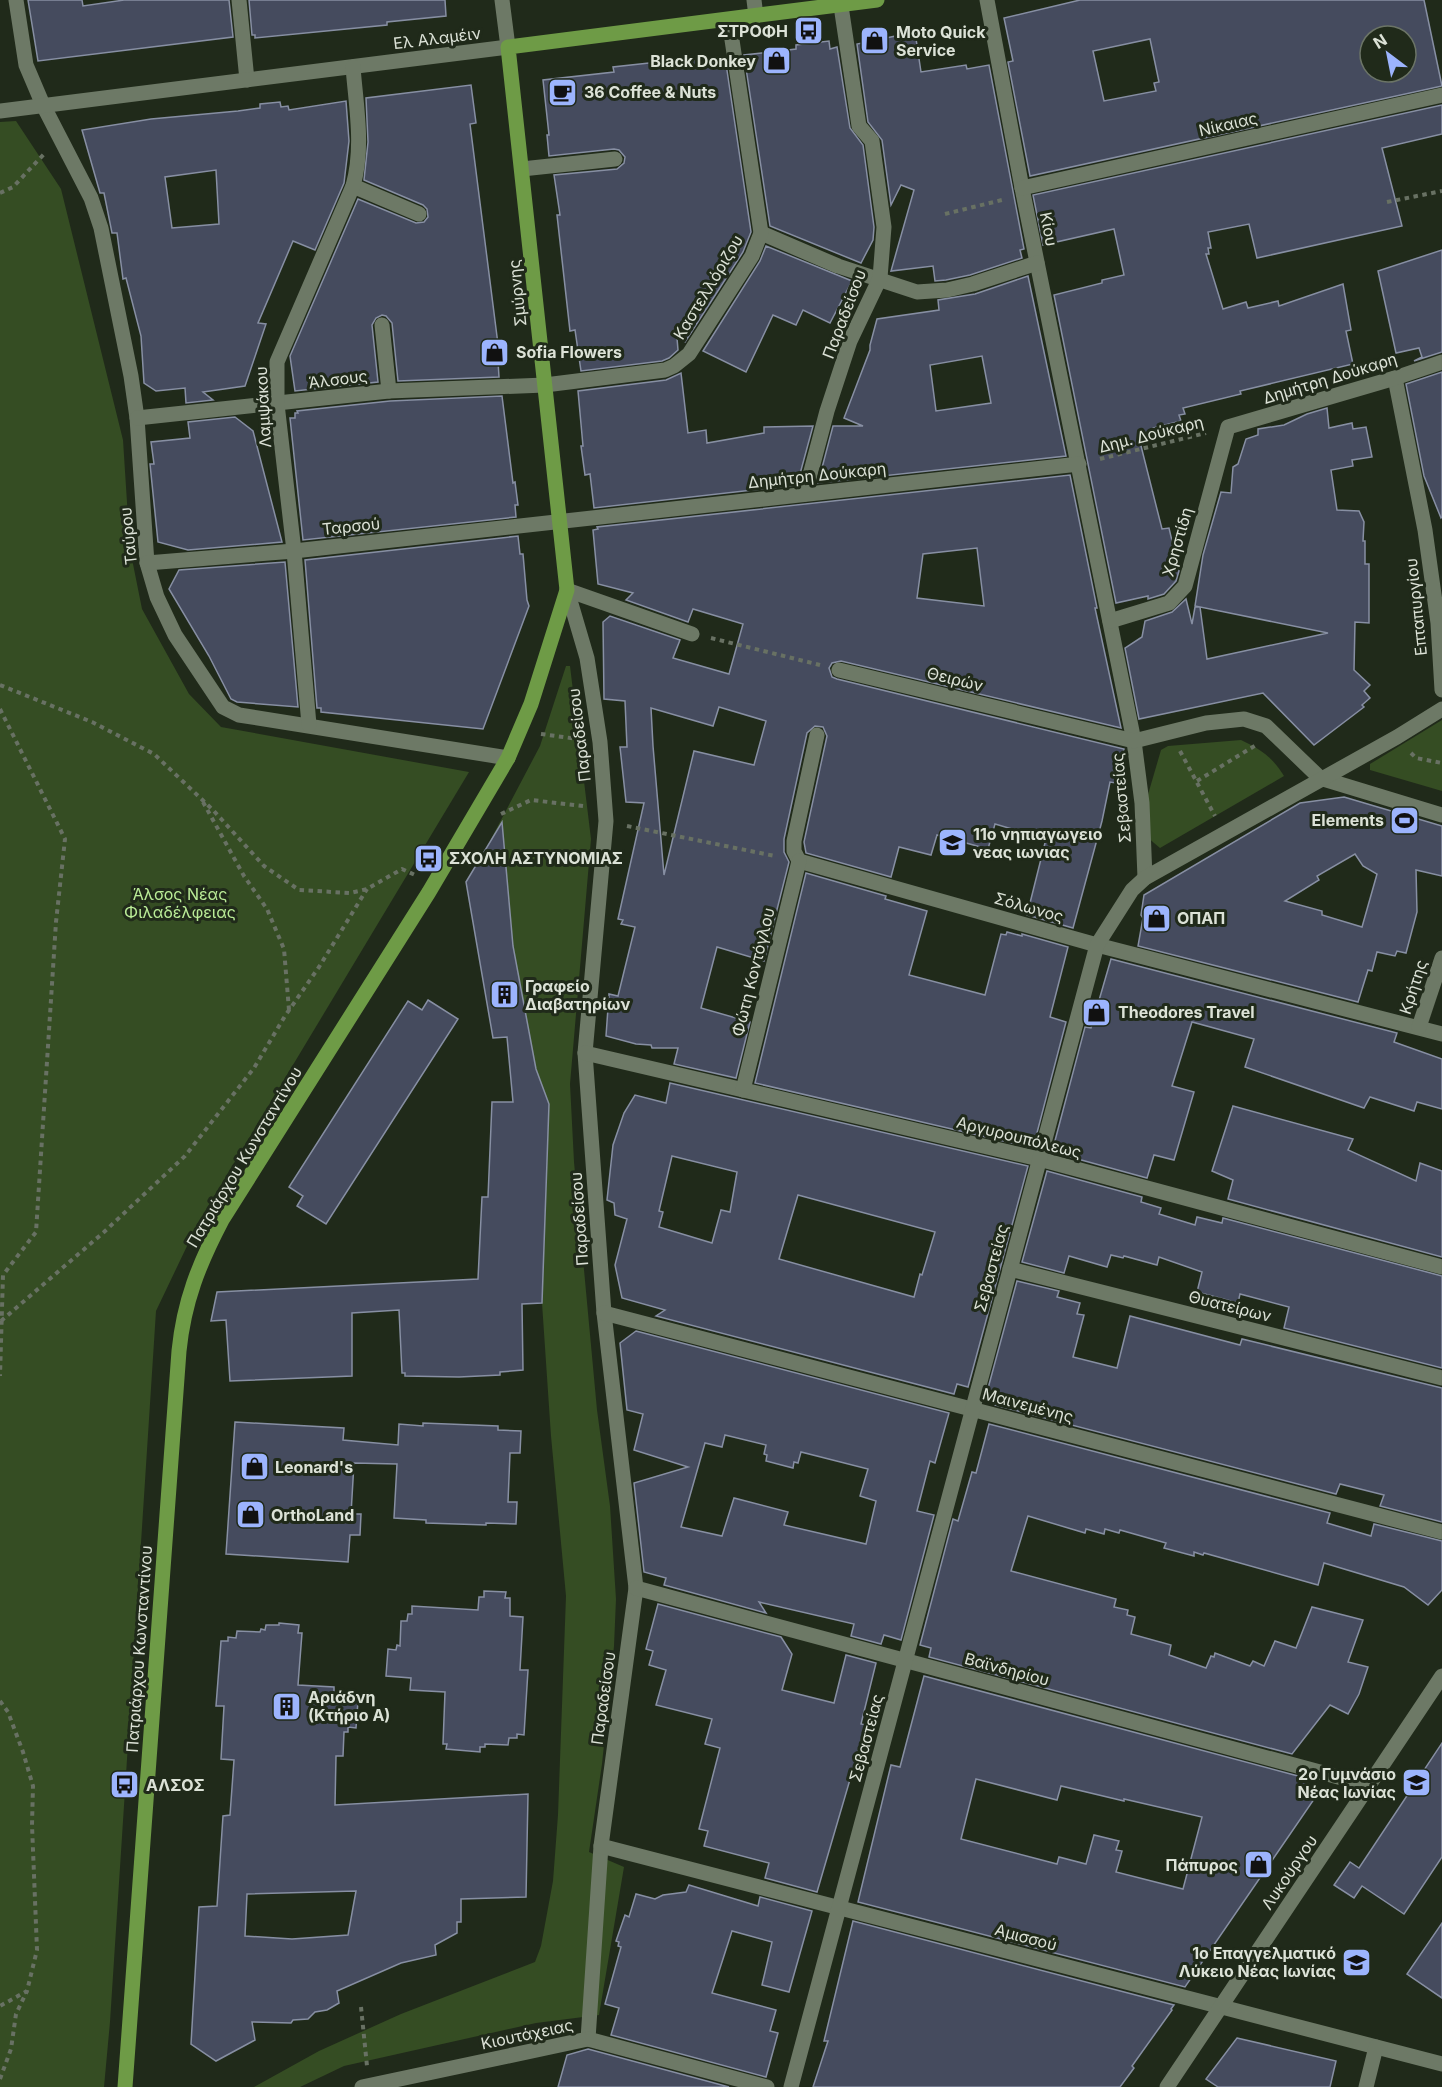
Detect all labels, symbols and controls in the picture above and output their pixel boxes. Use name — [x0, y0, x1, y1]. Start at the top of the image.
bus stop icon: ΣΤΡΟΦΗ — [793, 15, 825, 47]
place label: ΣΤΡΟΦΗ — [717, 21, 788, 41]
place label: Moto Quick Service — [896, 22, 986, 60]
street label: Ελ Αλαμέιν — [392, 23, 482, 53]
north arrow — [1358, 24, 1418, 84]
shop icon: Moto Quick Service — [859, 25, 891, 57]
text: N — [1370, 30, 1391, 53]
shop icon: Black Donkey — [761, 45, 793, 77]
place label: Black Donkey — [650, 51, 756, 71]
cafe icon: 36 Coffee & Nuts — [547, 76, 579, 108]
place label: 36 Coffee & Nuts — [584, 82, 716, 102]
street label: Νίκαιας — [1197, 108, 1259, 140]
street label: Κίου — [1036, 210, 1062, 248]
street label: Καστελλόριζου — [669, 231, 747, 343]
street label: Σμύρνης — [504, 258, 530, 328]
street label: Παραδείσου — [818, 267, 870, 361]
shop icon: Sofia Flowers — [479, 336, 511, 368]
place label: Sofia Flowers — [516, 342, 622, 362]
street label: Δημήτρη Δούκαρη — [1261, 348, 1399, 408]
street label: Άλσους — [307, 365, 369, 393]
street label: Λαμψάκου — [251, 366, 275, 448]
street label: Δημ. Δούκαρη — [1097, 411, 1205, 457]
street label: Δημήτρη Δούκαρη — [747, 458, 887, 492]
street label: Χρηστίδη — [1158, 505, 1196, 579]
street label: Ταύρου — [115, 506, 141, 566]
street label: Ταρσού — [321, 513, 381, 539]
street label: Επταπυργίου — [1401, 557, 1431, 657]
street label: Θειρών — [925, 662, 985, 696]
street label: Παραδείσου — [563, 687, 595, 783]
street label: Σεβαστείας — [1107, 752, 1135, 844]
sports icon: Elements — [1389, 804, 1421, 836]
place label: Elements — [1312, 810, 1384, 830]
place label: 11ο νηπιαγωγειο νεας ιωνιας — [973, 824, 1103, 862]
school or university icon: 11ο νηπιαγωγειο νεας ιωνιας — [936, 827, 968, 859]
bus stop icon: ΣΧΟΛΗ ΑΣΤΥΝΟΜΙΑΣ — [412, 842, 444, 874]
place label: ΣΧΟΛΗ ΑΣΤΥΝΟΜΙΑΣ — [449, 848, 623, 868]
park label: Άλσος Νέας Φιλαδέλφειας — [124, 884, 236, 922]
street label: Σόλωνος — [992, 888, 1066, 926]
shop icon: ΟΠΑΠ — [1140, 902, 1172, 934]
street label: Φώτη Κοντόγλου — [727, 905, 779, 1039]
place label: ΟΠΑΠ — [1177, 908, 1225, 928]
street label: Κρήτης — [1395, 957, 1431, 1017]
place label: Γραφείο Διαβατηρίων — [525, 976, 630, 1014]
building icon: Γραφείο Διαβατηρίων — [488, 979, 520, 1011]
shop icon: Theodores Travel — [1081, 996, 1113, 1028]
place label: Theodores Travel — [1118, 1002, 1255, 1022]
street label: Πατριάρχου Κωνσταντίνου — [182, 1063, 306, 1251]
street label: Αργυρουπόλεως — [954, 1112, 1084, 1162]
street label: Παραδείσου — [566, 1171, 592, 1267]
street label: Σεβαστείας — [970, 1222, 1012, 1314]
street label: Θυατείρων — [1186, 1286, 1274, 1326]
street label: Μαινεμένης — [980, 1383, 1076, 1427]
shop icon: Leonard's — [238, 1451, 270, 1483]
place label: Leonard's — [275, 1457, 353, 1477]
shop icon: OrthoLand — [234, 1499, 266, 1531]
place label: OrthoLand — [271, 1505, 354, 1525]
street label: Πατριάρχου Κωνσταντίνου — [122, 1545, 156, 1753]
street label: Βαϊνδηρίου — [962, 1648, 1052, 1690]
street label: Παραδείσου — [587, 1650, 619, 1746]
place label: Αριάδνη (Κτήριο Α) — [308, 1687, 390, 1725]
building icon: Αριάδνη (Κτήριο Α) — [271, 1690, 303, 1722]
street label: Σεβαστείας — [845, 1692, 887, 1784]
place label: 2ο Γυμνάσιο Νέας Ιωνίας — [1297, 1764, 1396, 1802]
school or university icon: 2ο Γυμνάσιο Νέας Ιωνίας — [1401, 1767, 1433, 1799]
bus stop icon: ΑΛΣΟΣ — [109, 1769, 141, 1801]
place label: ΑΛΣΟΣ — [146, 1775, 205, 1795]
street label: Λυκούργου — [1257, 1831, 1321, 1913]
shop icon: Πάπυρος — [1243, 1849, 1275, 1881]
place label: Πάπυρος — [1165, 1855, 1238, 1875]
street label: Αμισσού — [993, 1919, 1059, 1955]
place label: 1ο Επαγγελματικό Λύκειο Νέας Ιωνίας — [1179, 1943, 1336, 1981]
school or university icon: 1ο Επαγγελματικό Λύκειο Νέας Ιωνίας — [1341, 1946, 1373, 1978]
street label: Κιουτάχειας — [479, 2014, 575, 2054]

